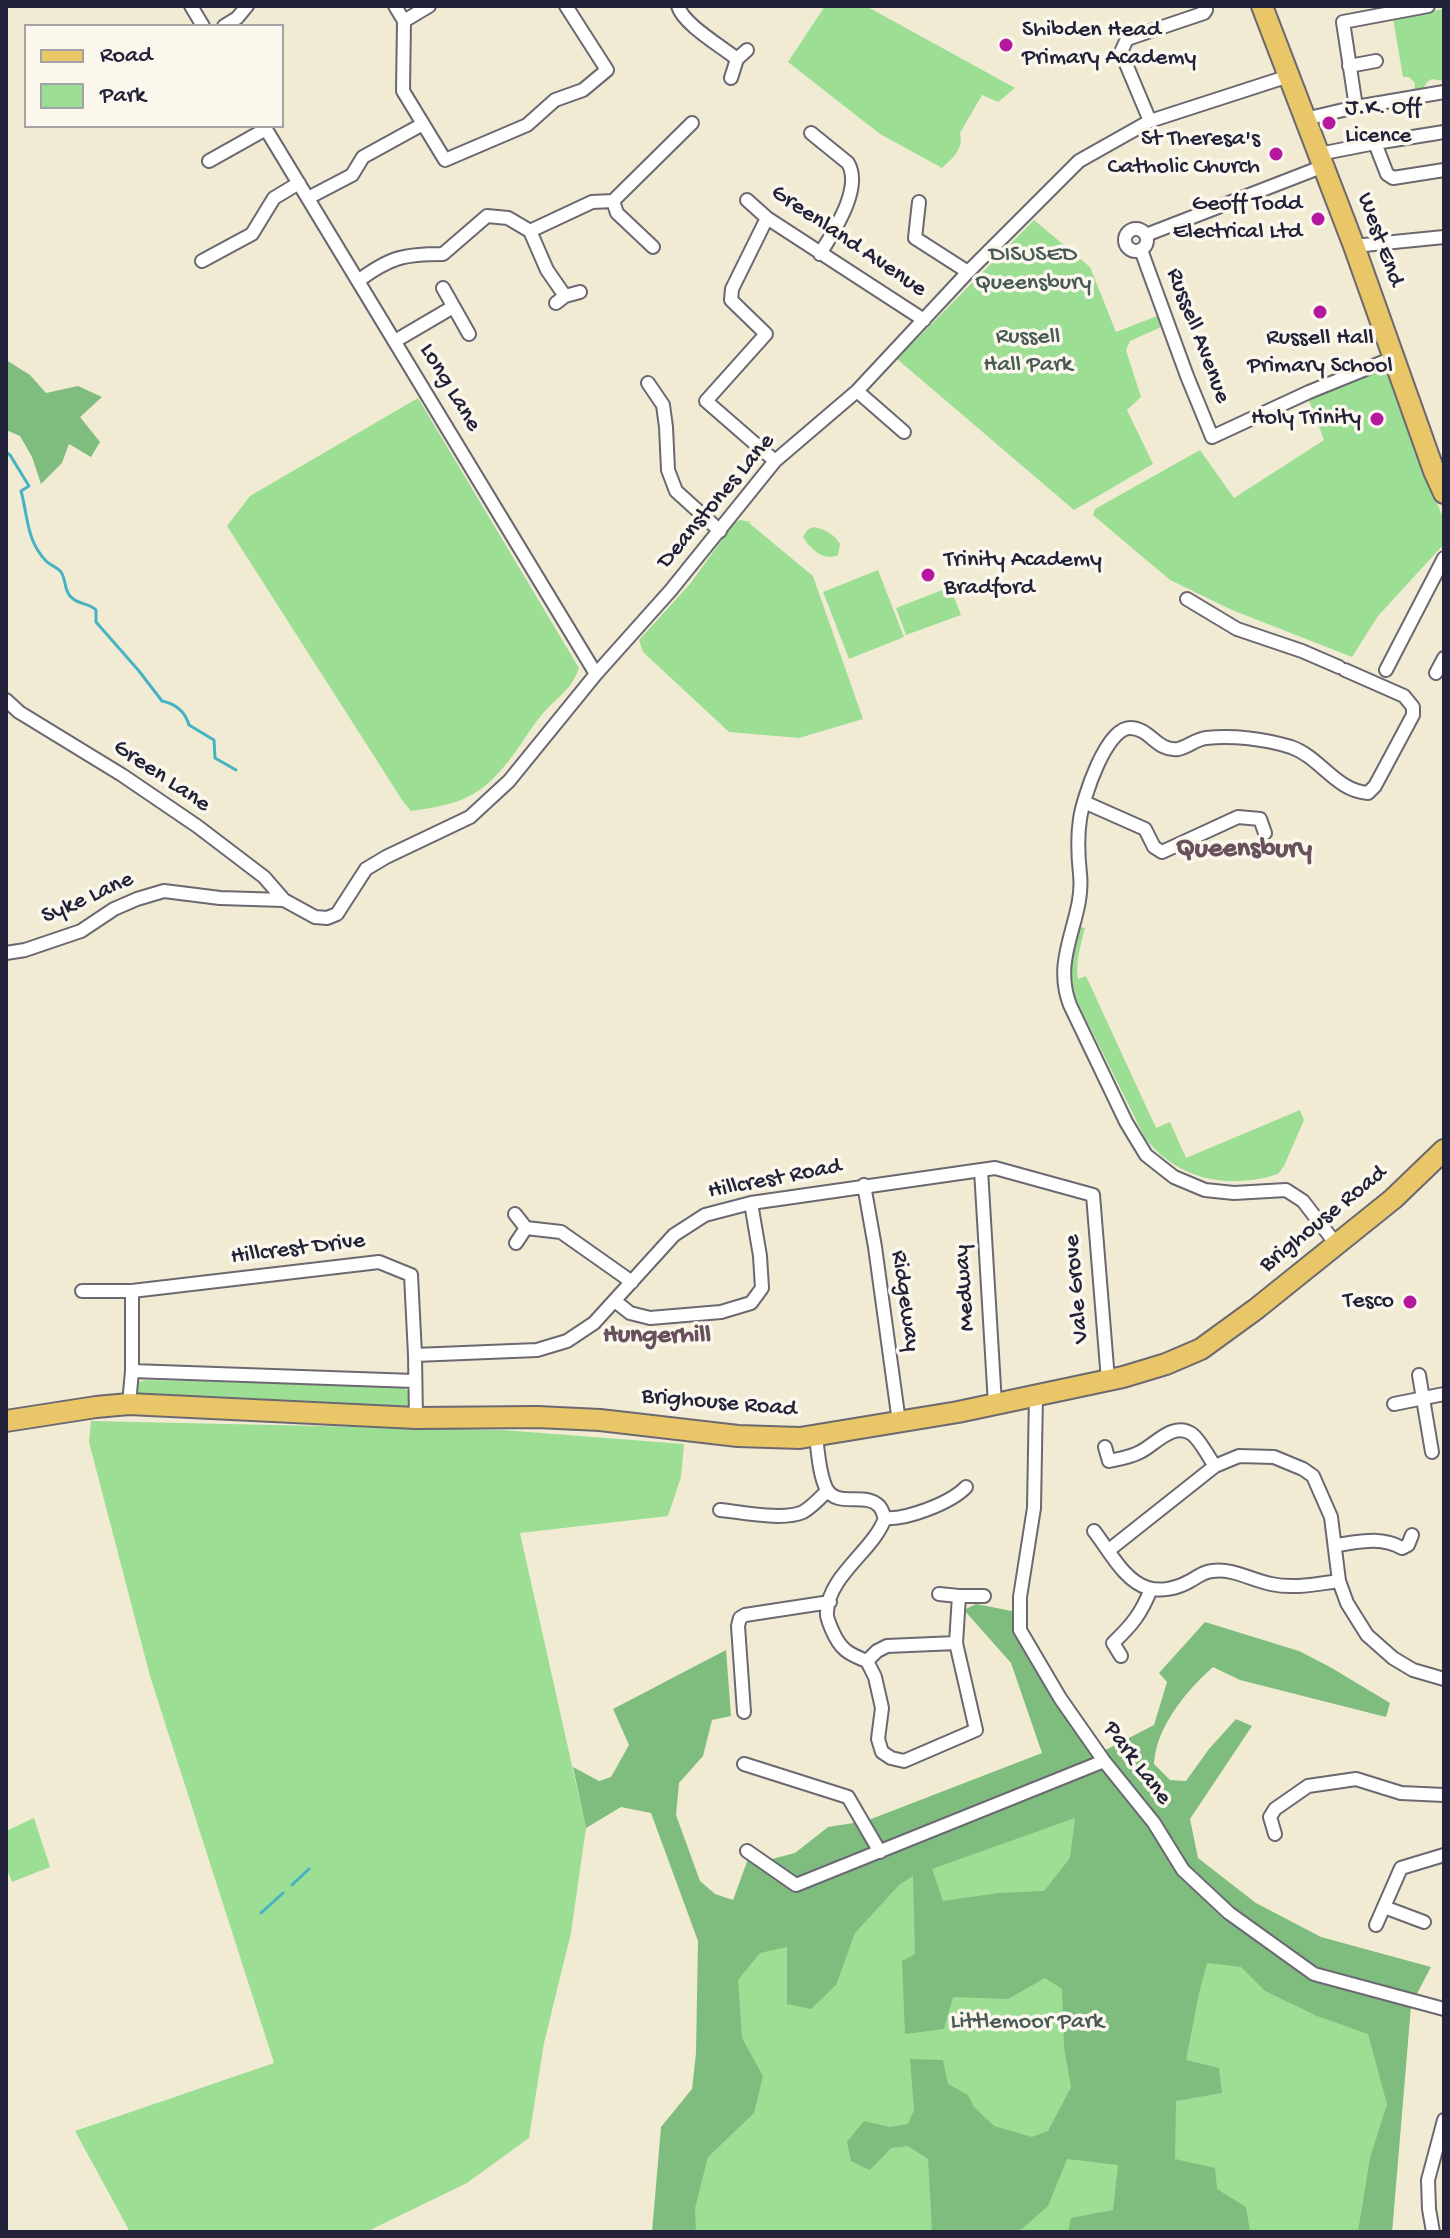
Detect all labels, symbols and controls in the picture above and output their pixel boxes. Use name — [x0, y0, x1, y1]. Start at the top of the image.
place label: Shibden Head Primary Academy — [1022, 17, 1196, 73]
legend — [24, 24, 284, 128]
marker: Shibden Head Primary Academy — [997, 36, 1015, 54]
text: Road — [100, 42, 152, 71]
text: Park — [100, 82, 146, 111]
place label: J.K. Off Licence — [1345, 95, 1421, 151]
marker: J.K. Off Licence — [1320, 114, 1338, 132]
place label: St Theresa's Catholic Church — [1107, 126, 1260, 182]
marker: St Theresa's Catholic Church — [1267, 145, 1285, 163]
street label: Greenland Avenue — [765, 179, 931, 305]
street label: West End — [1349, 189, 1409, 291]
place label: Geoff Todd Electrical Ltd — [1173, 191, 1302, 247]
marker: Geoff Todd Electrical Ltd — [1309, 210, 1327, 228]
park label: DISUSED Queensbury — [975, 242, 1091, 298]
street label: Russell Avenue — [1158, 264, 1236, 408]
marker: Russell Hall Primary School — [1311, 303, 1329, 321]
park label: Russell Hall Park — [983, 324, 1073, 380]
place label: Russell Hall Primary School — [1247, 325, 1393, 381]
street label: Long Lane — [411, 339, 487, 437]
place label: Holy Trinity — [1251, 405, 1361, 433]
marker: Holy Trinity — [1368, 410, 1386, 428]
street label: Deanstones Lane — [652, 428, 782, 576]
place label: Trinity Academy Bradford — [944, 547, 1102, 603]
marker: Trinity Academy Bradford — [919, 566, 937, 584]
street label: Green Lane — [107, 734, 215, 820]
district label: Queensbury — [1176, 834, 1312, 868]
street label: Syke Lane — [38, 866, 138, 932]
street label: Hillcrest Road — [706, 1153, 844, 1207]
street label: Brighouse Road — [1254, 1160, 1394, 1280]
street label: Hillcrest Drive — [229, 1227, 367, 1273]
street label: Vale Grove — [1059, 1233, 1097, 1345]
street label: Medway — [949, 1244, 983, 1332]
street label: Ridgeway — [883, 1249, 925, 1353]
place label: Tesco — [1343, 1288, 1394, 1316]
marker: Tesco — [1401, 1293, 1419, 1311]
district label: Hungerhill — [603, 1321, 711, 1353]
street label: Brighouse Road — [640, 1383, 798, 1425]
street label: Park Lane — [1095, 1716, 1177, 1812]
park label: Littlemoor Park — [950, 2009, 1104, 2037]

